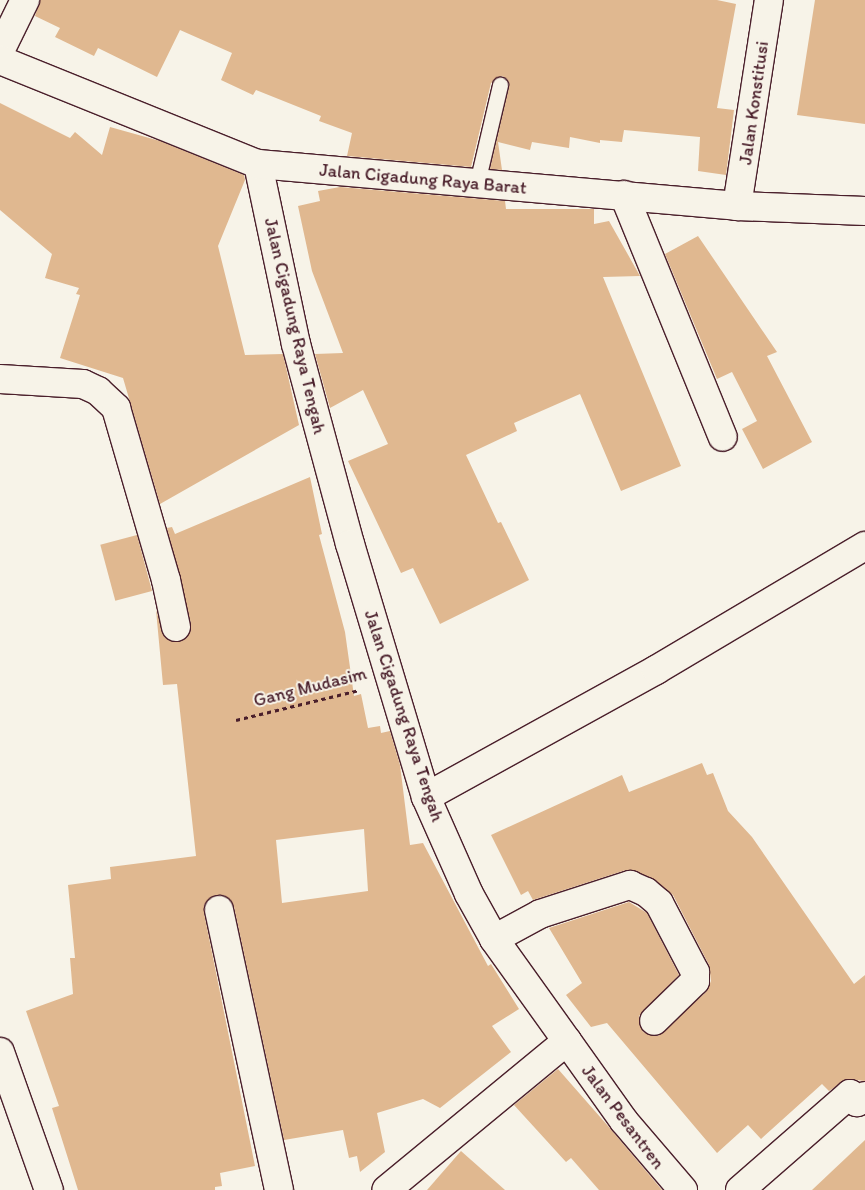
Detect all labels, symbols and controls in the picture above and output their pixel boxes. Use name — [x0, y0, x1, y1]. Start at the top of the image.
street label: Jalan Konstitusi — [735, 40, 773, 166]
street label: Jalan Cigadung Raya Barat — [318, 159, 528, 199]
street label: Jalan Cigadung Raya Tengah — [260, 217, 330, 435]
street label: Jalan Cigadung Raya Tengah — [360, 609, 448, 823]
street label: Gang Mudasim — [251, 663, 369, 711]
street label: Jalan Pesantren — [578, 1062, 668, 1172]

